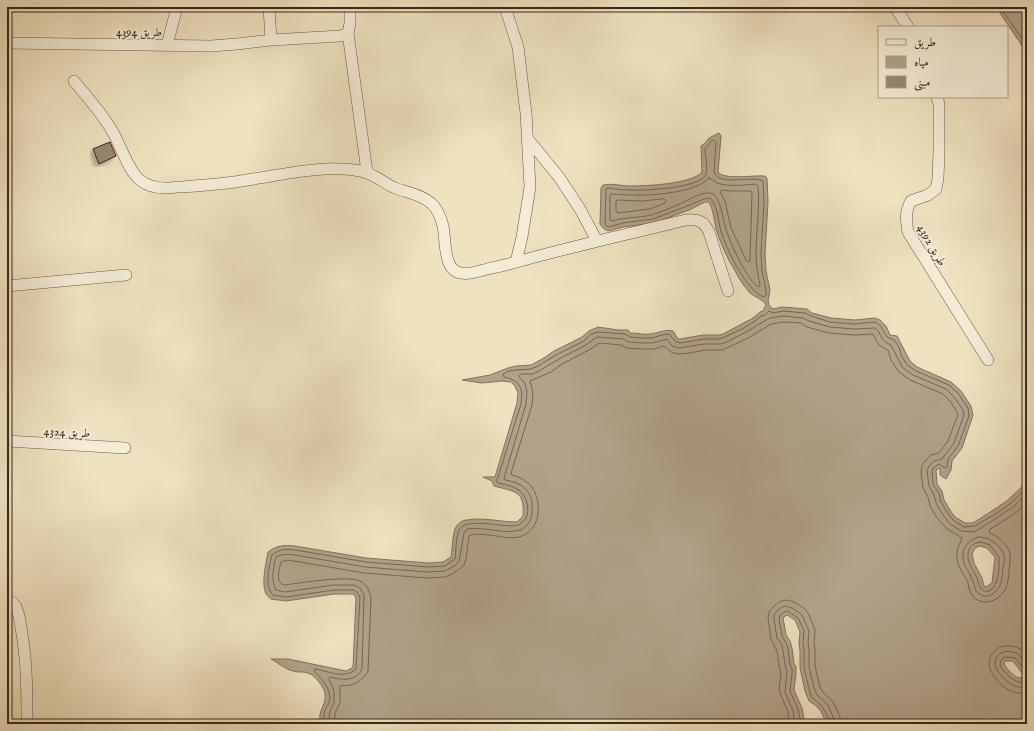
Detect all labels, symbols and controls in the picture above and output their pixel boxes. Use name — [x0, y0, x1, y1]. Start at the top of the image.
street label: طريق 4394 — [116, 25, 162, 40]
legend — [878, 26, 1008, 98]
text: طريق — [914, 35, 936, 50]
text: مياه — [914, 55, 929, 70]
text: مبنى — [914, 75, 930, 91]
street label: طريق 4392 — [914, 222, 950, 269]
street label: طريق 4324 — [43, 424, 91, 441]

